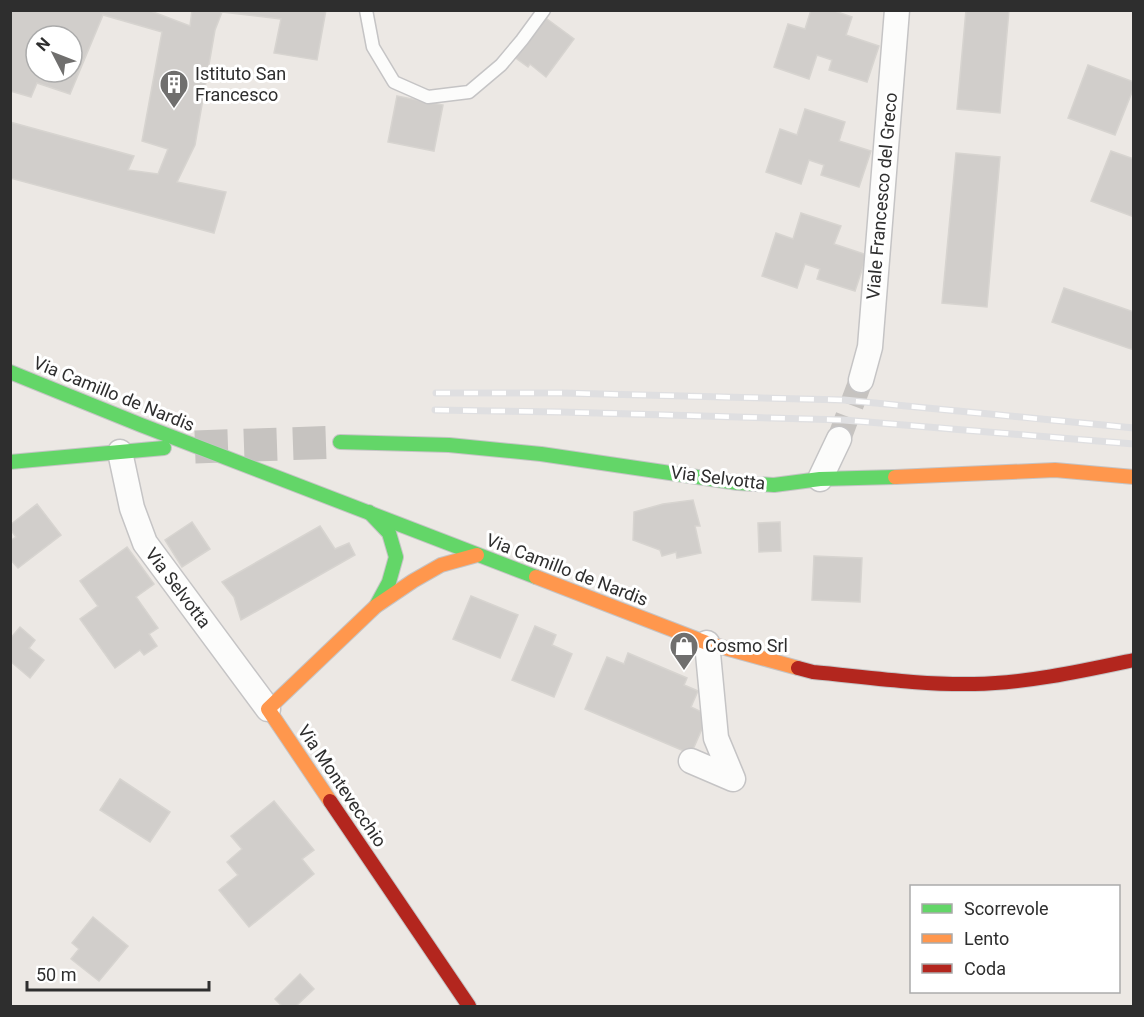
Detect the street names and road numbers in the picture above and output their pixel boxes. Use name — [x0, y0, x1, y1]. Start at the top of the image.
street label: Viale Francesco del Greco — [862, 92, 901, 300]
street label: Via Camillo de Nardis — [31, 352, 198, 435]
street label: Via Selvotta — [670, 461, 767, 494]
street label: Via Camillo de Nardis — [483, 529, 651, 610]
street label: Via Selvotta — [141, 543, 215, 632]
street label: Via Montevecchio — [294, 721, 391, 851]

